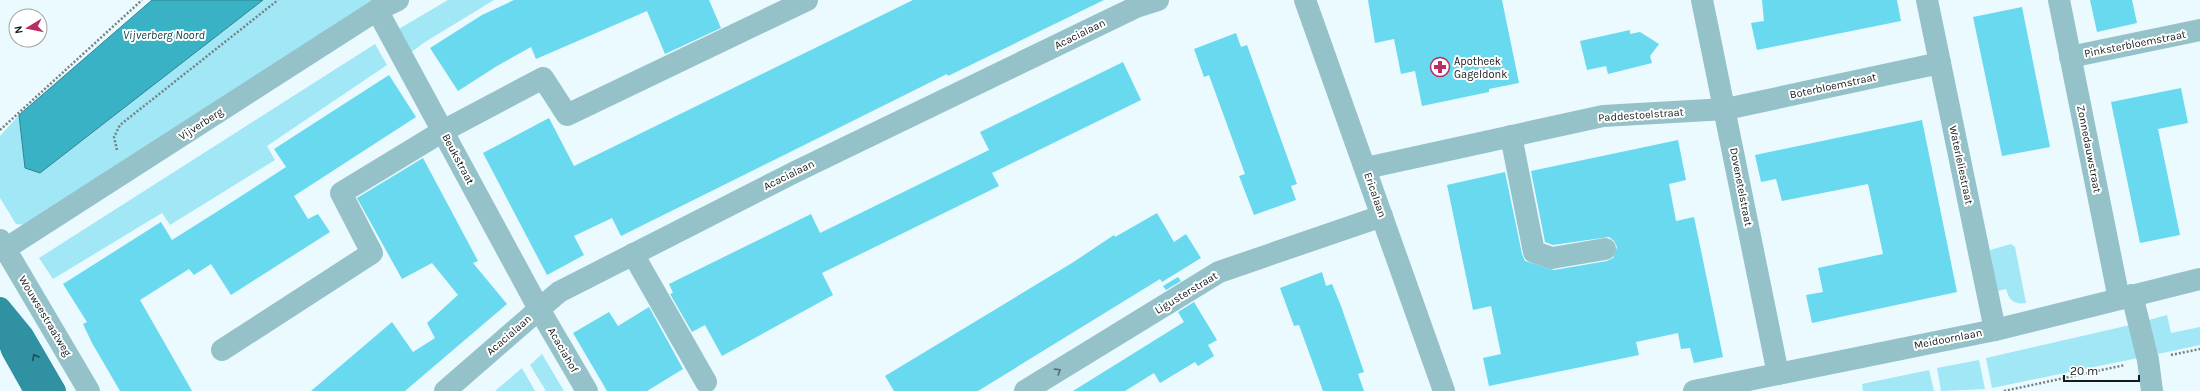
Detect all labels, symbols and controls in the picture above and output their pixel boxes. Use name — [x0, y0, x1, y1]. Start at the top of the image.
north arrow — [8, 8, 48, 48]
street label: Acacialaan — [1052, 16, 1108, 52]
text: N — [12, 25, 26, 35]
water label: Vijverberg Noord — [123, 28, 206, 42]
street label: Pinksterbloemstraat — [2083, 28, 2187, 60]
place label: Apotheek Gageldonk — [1454, 55, 1507, 81]
pharmacy icon: Apotheek Gageldonk — [1429, 56, 1451, 78]
street label: Boterbloemstraat — [1788, 70, 1878, 102]
street label: Vijverberg — [176, 104, 226, 143]
street label: Zonnedauwstraat — [2074, 104, 2104, 194]
street label: Paddestoelstraat — [1598, 106, 1684, 124]
street label: Waterleliestraat — [1946, 124, 1976, 206]
street label: Beukstraat — [439, 131, 477, 187]
street label: Dovenetelstraat — [1727, 147, 1755, 227]
street label: Acacialaan — [761, 157, 817, 193]
street label: Ericalaan — [1361, 171, 1389, 219]
street label: Ligusterstraat — [1152, 269, 1220, 317]
street label: Wouwsestraatweg — [16, 273, 75, 359]
street label: Acacialaan — [484, 312, 534, 358]
street label: Acaciahof — [545, 325, 581, 375]
street label: Meidoornlaan — [1913, 326, 1983, 352]
one-way arrow — [32, 354, 39, 361]
scale bar — [2064, 357, 2139, 383]
text: 20 m — [2070, 364, 2098, 378]
one-way arrow — [1054, 368, 1061, 375]

